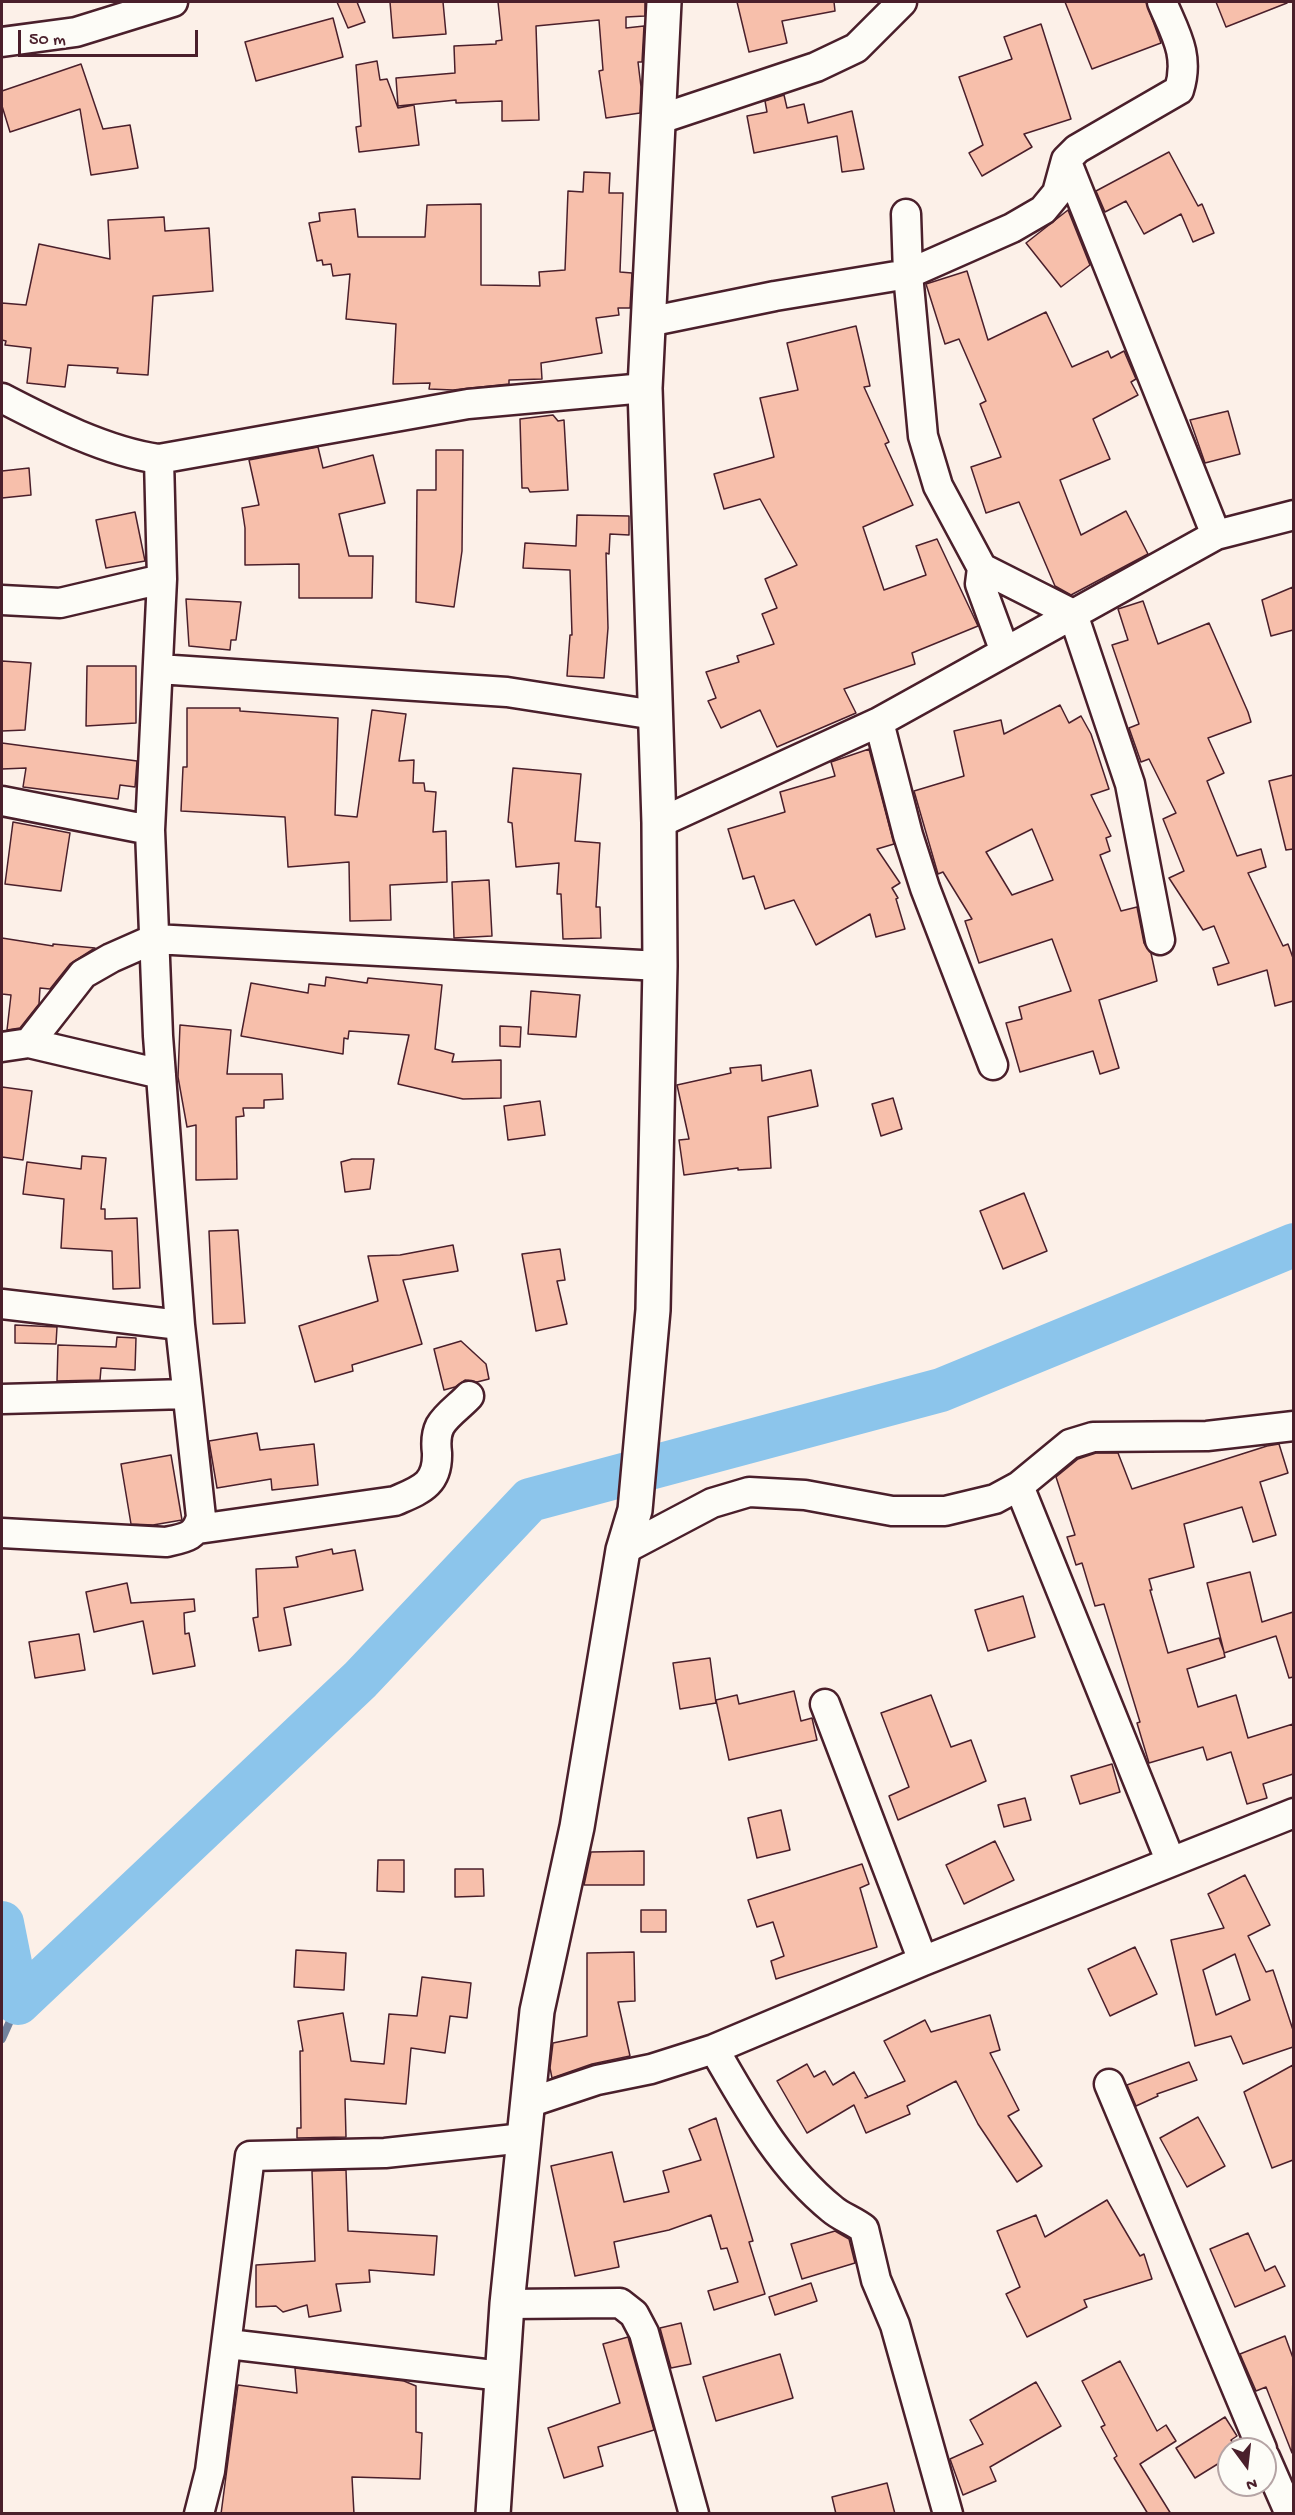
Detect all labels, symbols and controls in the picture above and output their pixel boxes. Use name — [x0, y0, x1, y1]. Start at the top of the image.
scale bar — [21, 18, 201, 56]
text: 50 m — [29, 30, 66, 51]
north arrow — [1217, 2437, 1277, 2497]
text: N — [1244, 2472, 1259, 2493]

